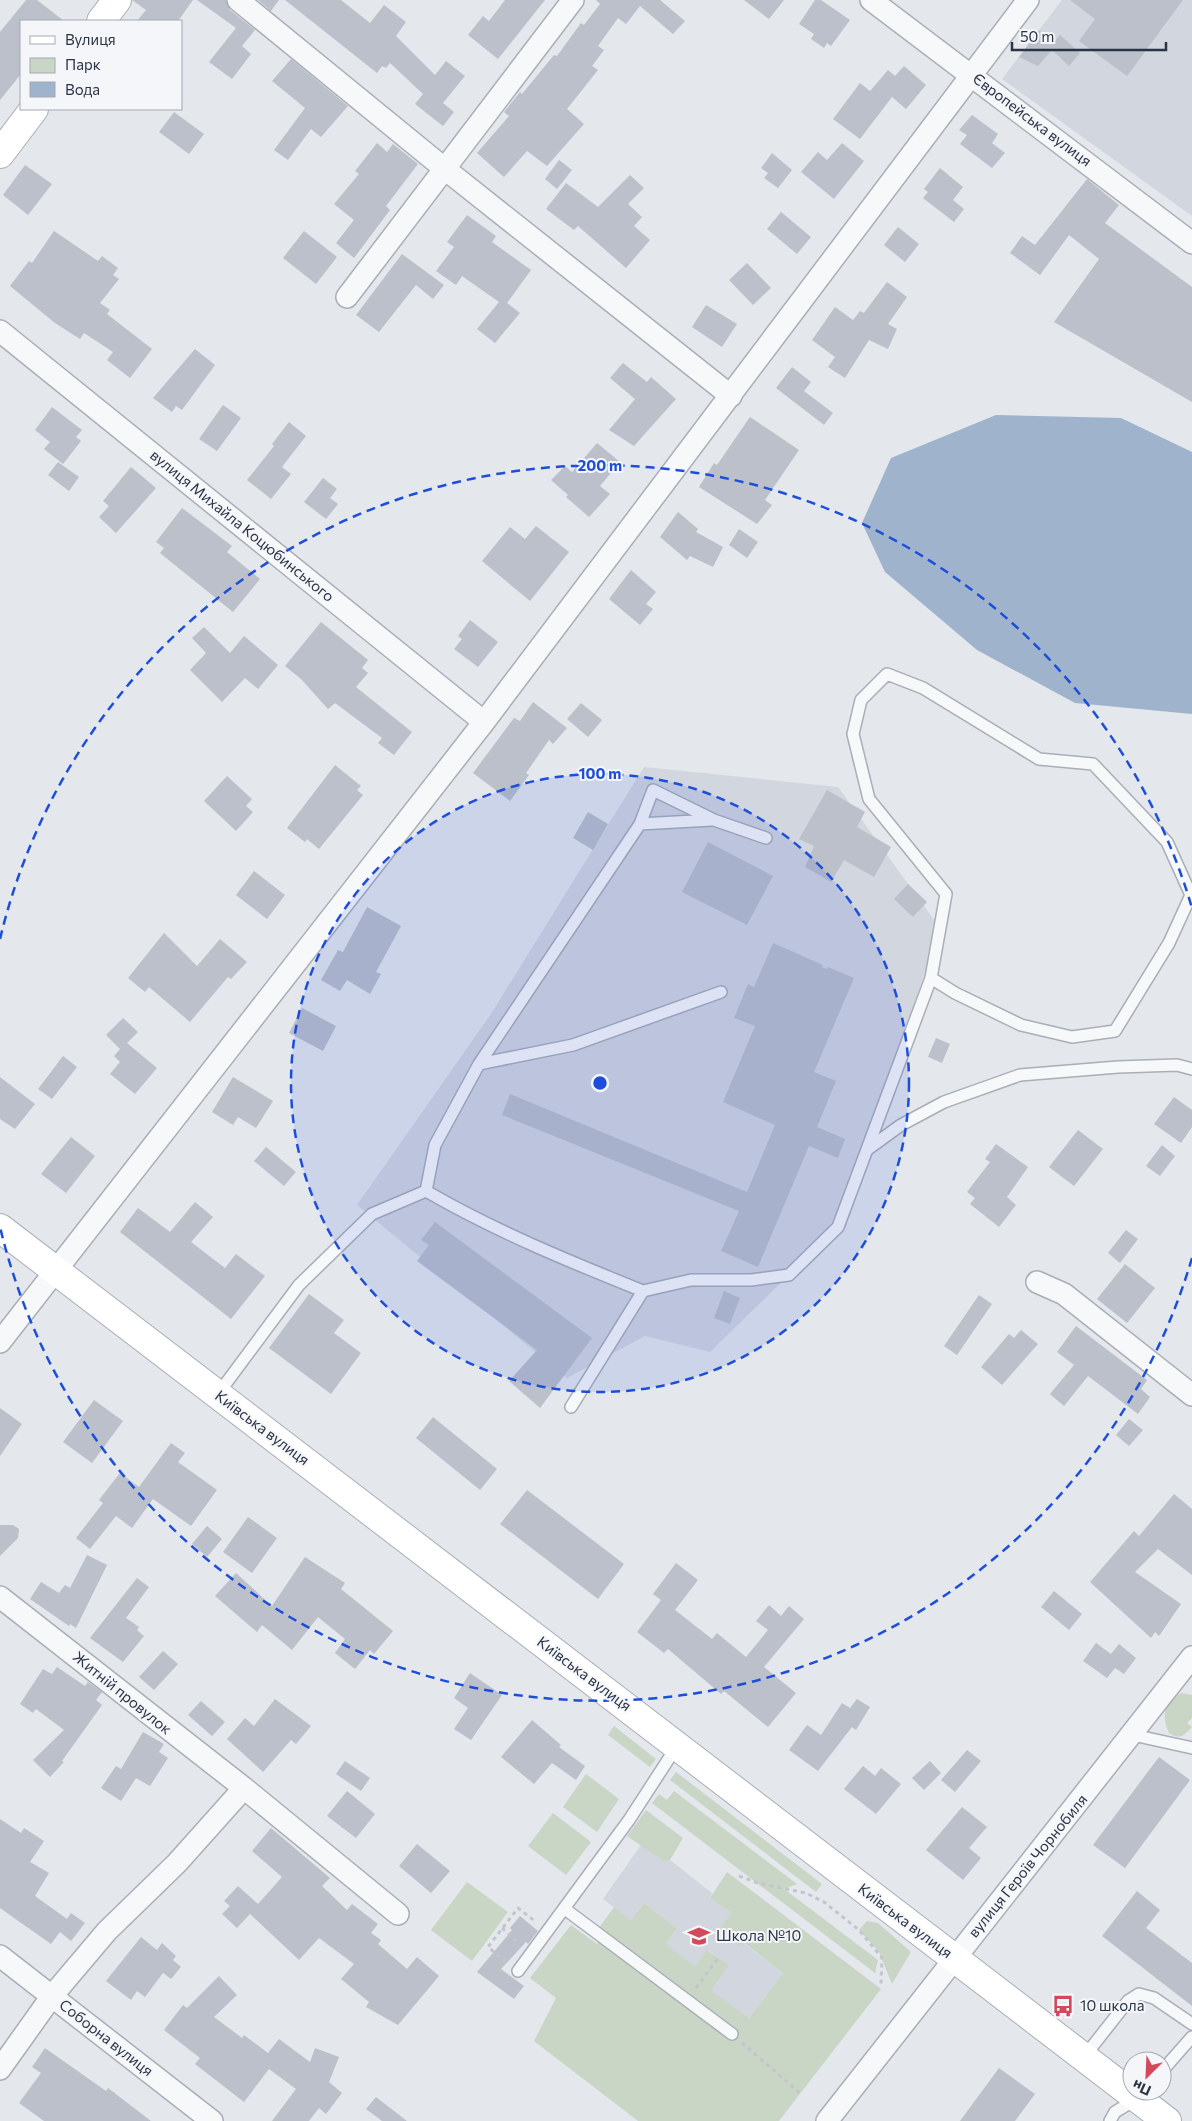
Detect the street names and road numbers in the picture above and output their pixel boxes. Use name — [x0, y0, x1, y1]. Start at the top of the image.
street label: Європейська вулиця — [970, 69, 1095, 170]
street label: вулиця Михайла Коцюбинського — [147, 445, 338, 605]
street label: Київська вулиця — [212, 1386, 313, 1468]
street label: Київська вулиця — [534, 1632, 635, 1714]
street label: Житній провулок — [70, 1647, 176, 1738]
street label: вулиця Героїв Чорнобиля — [964, 1790, 1091, 1941]
street label: Київська вулиця — [855, 1879, 956, 1961]
street label: Соборна вулиця — [56, 1995, 157, 2079]

